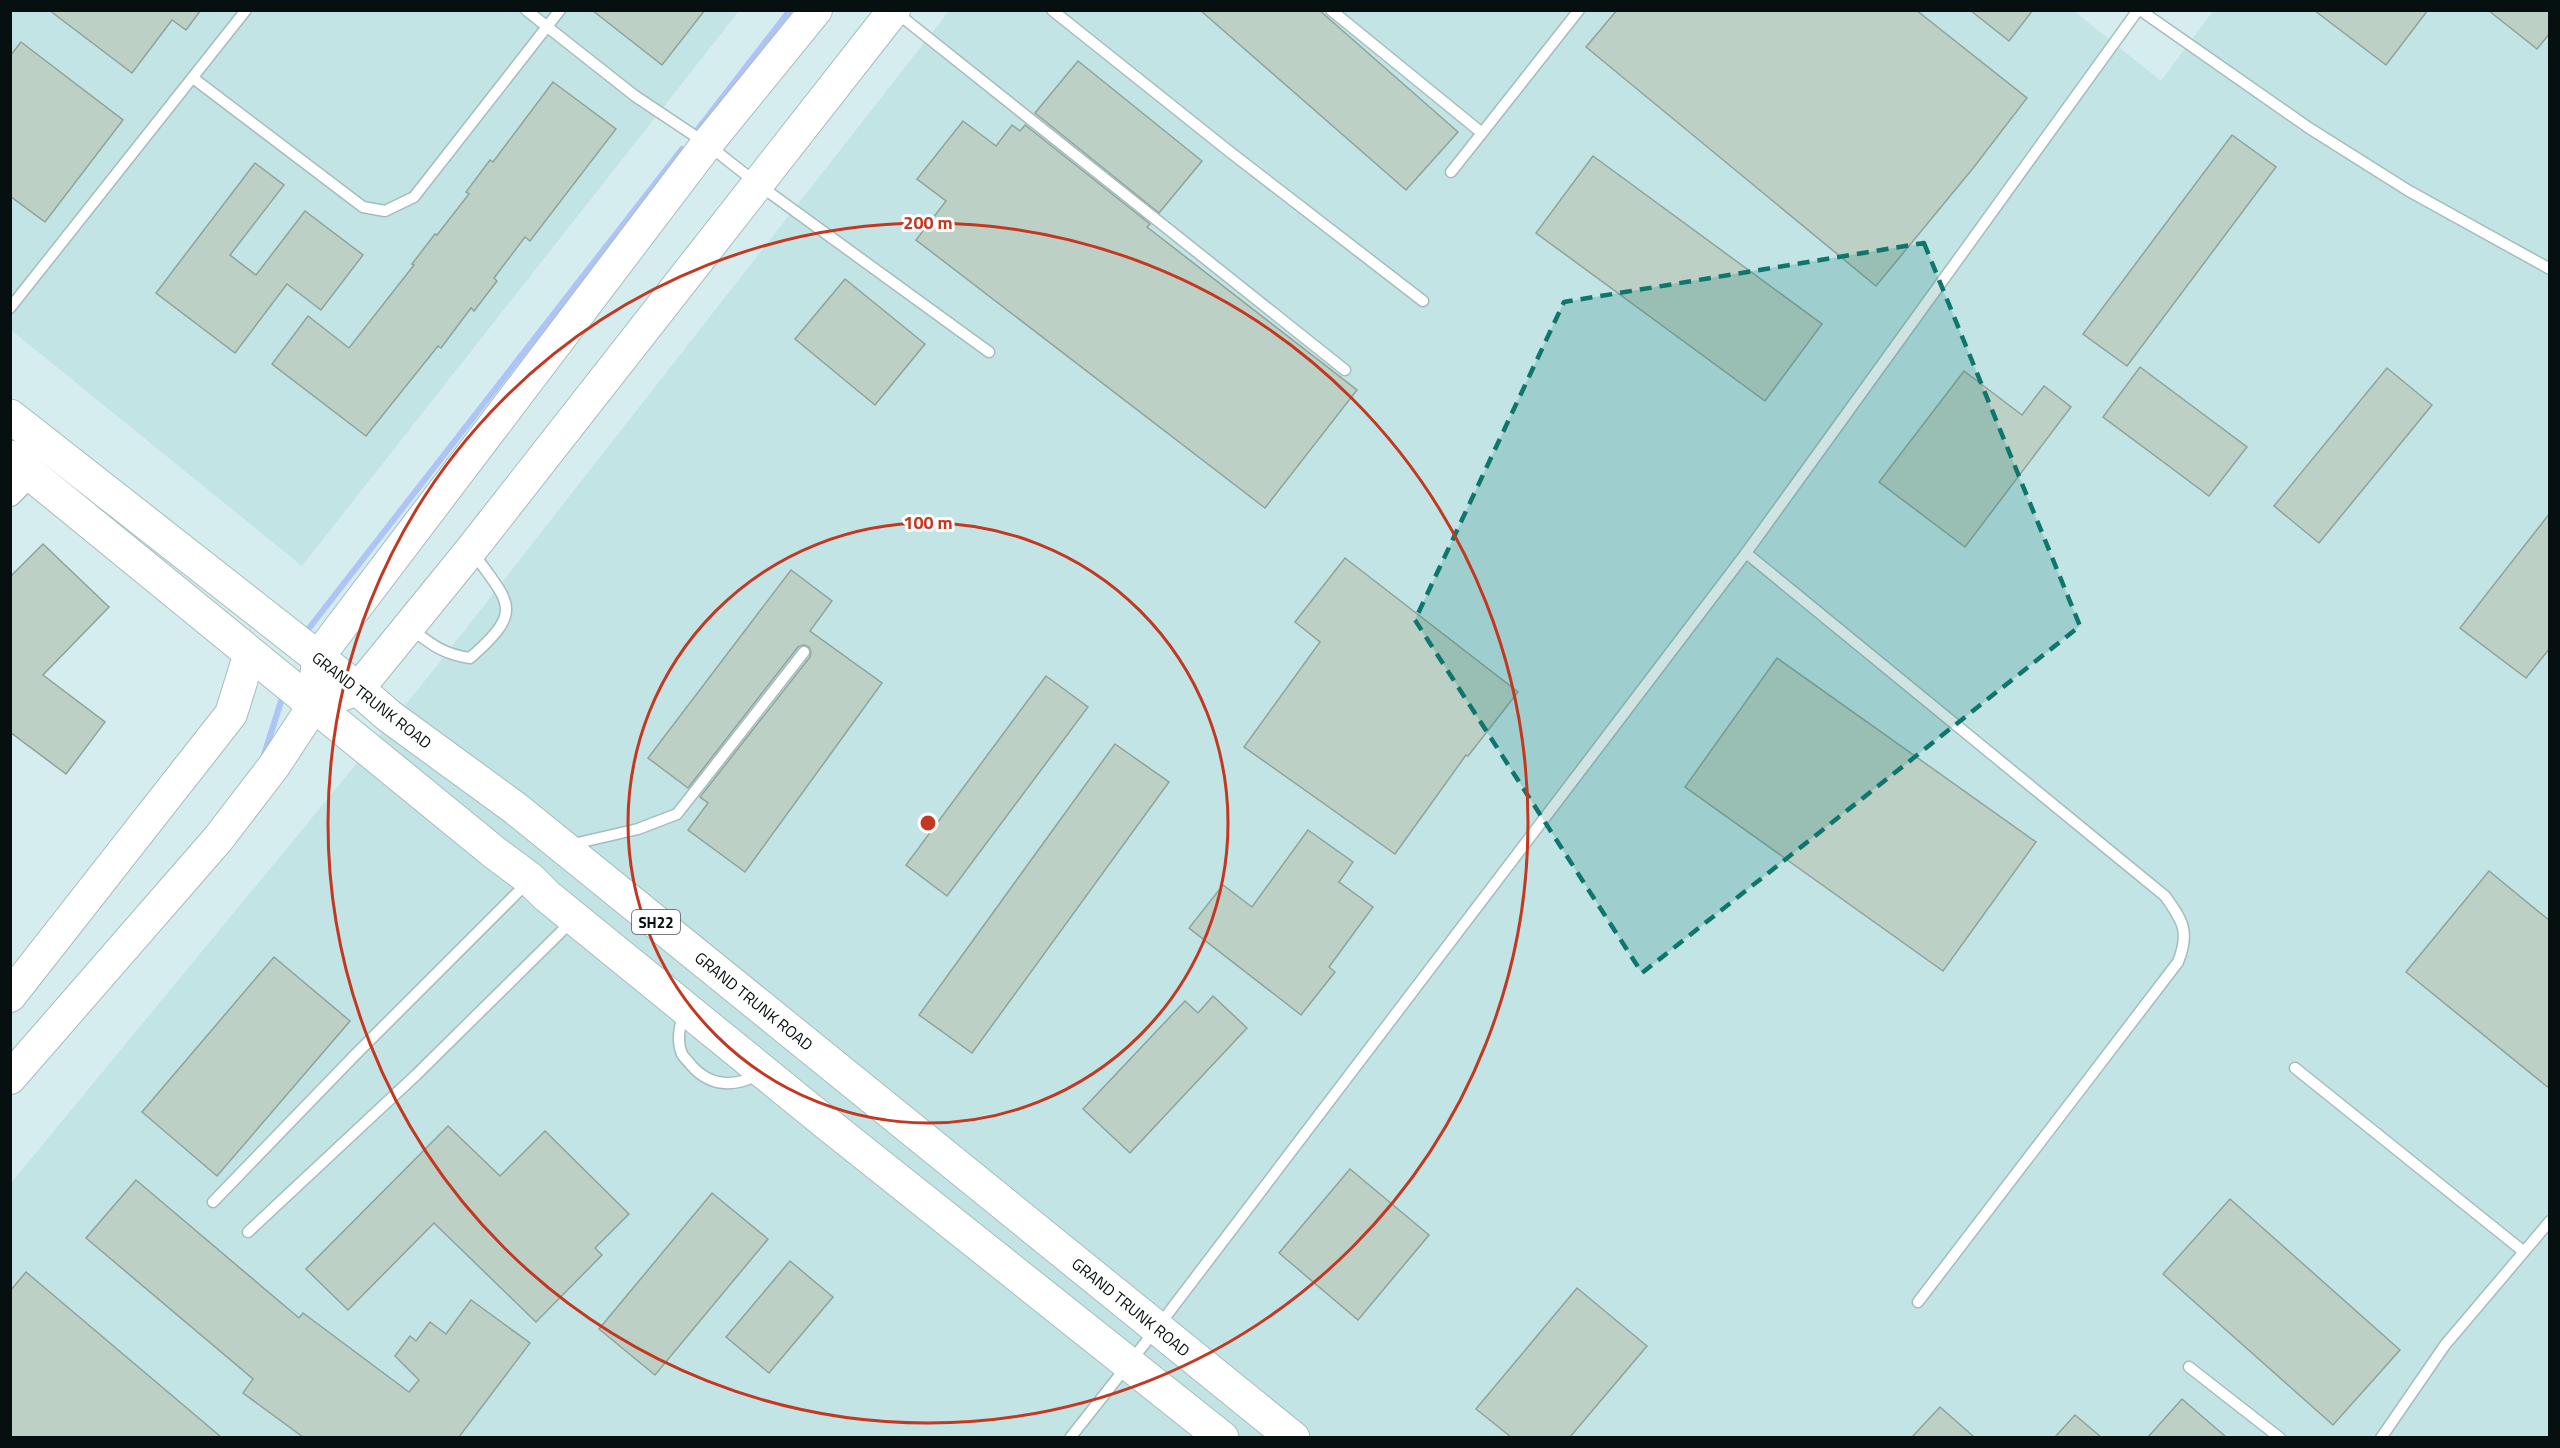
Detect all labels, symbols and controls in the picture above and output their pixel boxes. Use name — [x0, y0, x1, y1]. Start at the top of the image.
text: 200 m — [903, 209, 953, 236]
text: 100 m — [903, 509, 953, 536]
street label: GRAND TRUNK ROAD — [307, 646, 437, 754]
centre of rings — [918, 813, 938, 833]
road number: SH22 — [632, 910, 680, 934]
street label: GRAND TRUNK ROAD — [690, 946, 818, 1056]
street label: GRAND TRUNK ROAD — [1067, 1252, 1195, 1362]

